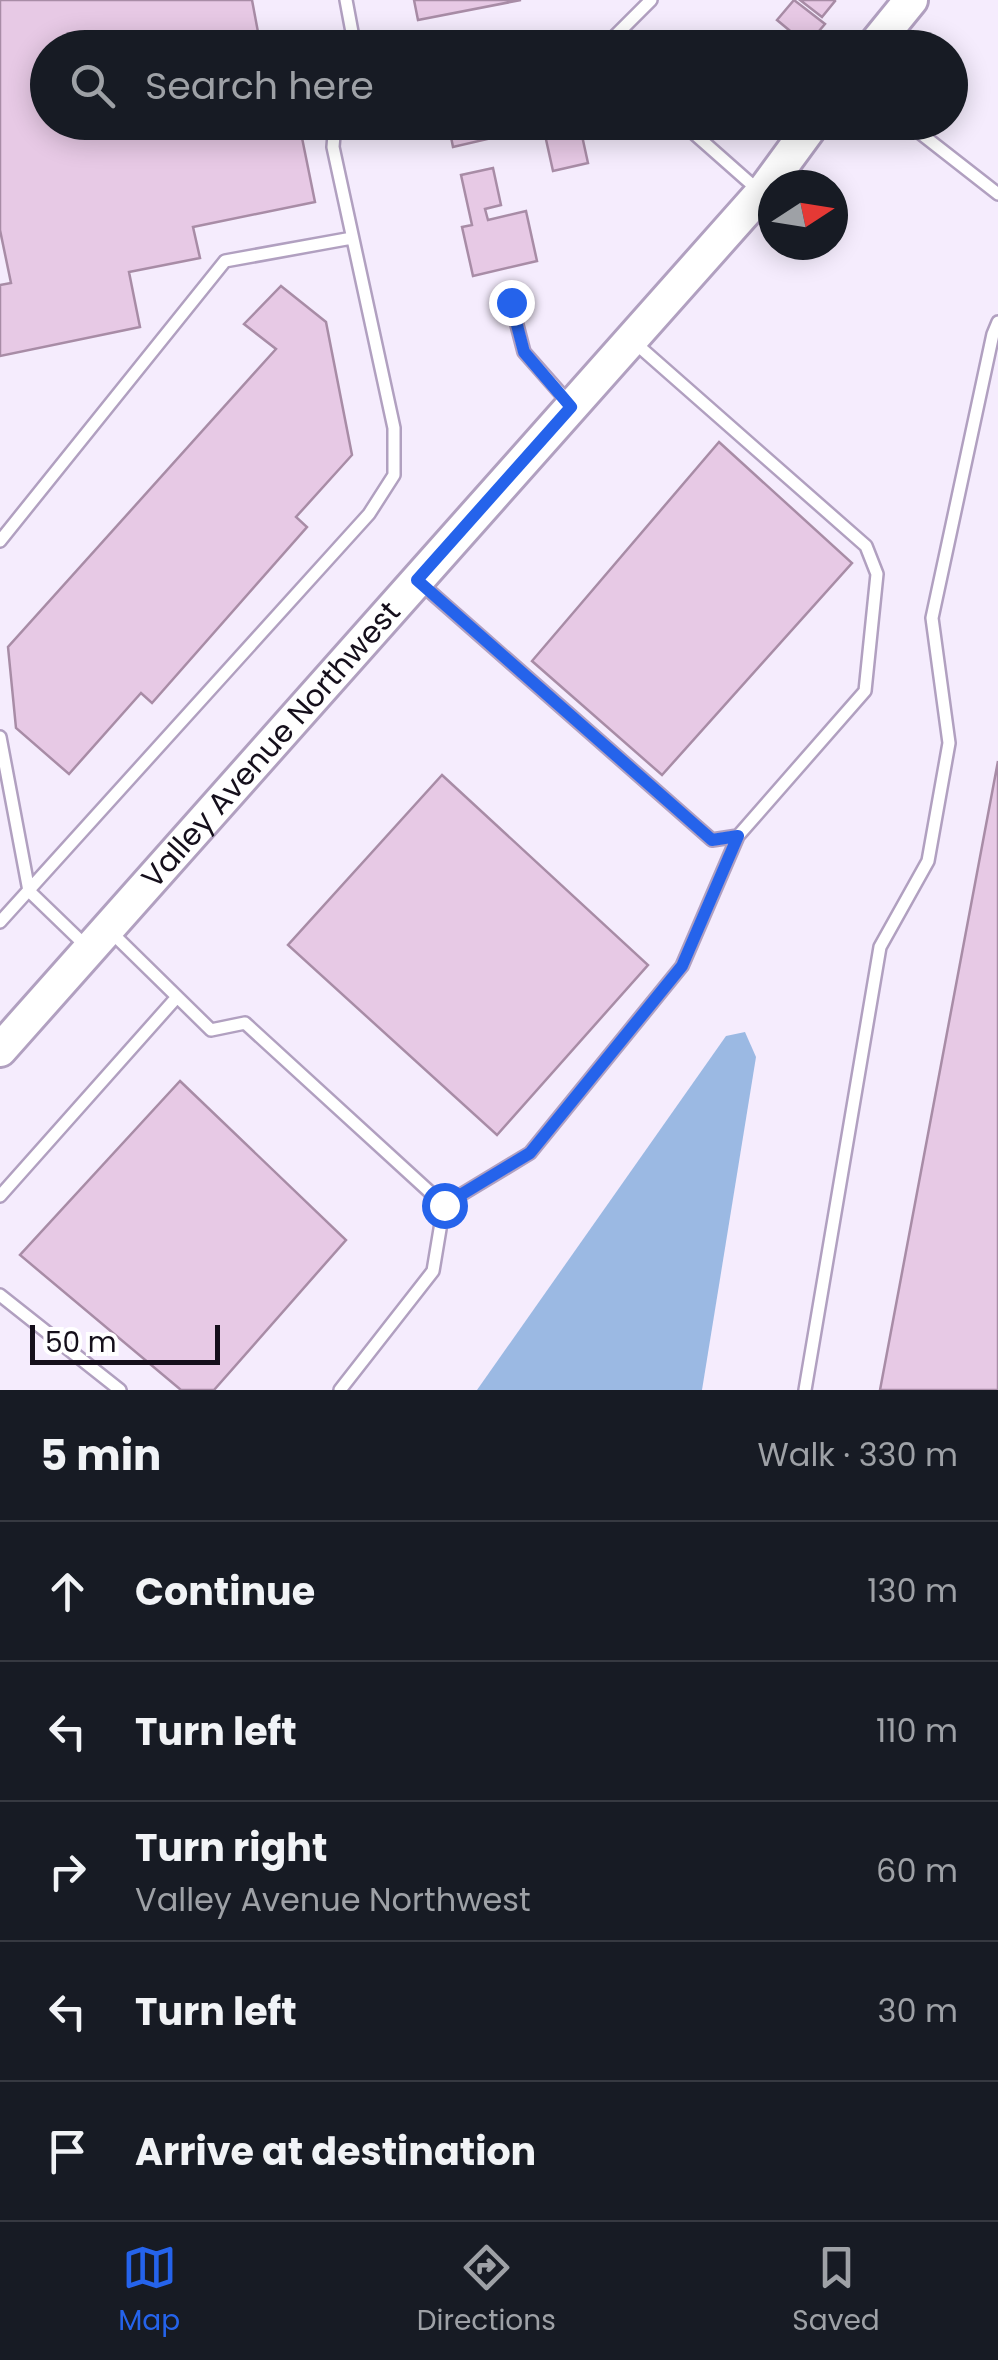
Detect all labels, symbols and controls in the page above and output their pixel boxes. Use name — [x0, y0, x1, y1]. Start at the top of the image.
search box — [30, 30, 968, 140]
icon: search — [65, 58, 120, 113]
text: Search here — [145, 59, 374, 112]
north arrow — [758, 170, 848, 260]
route end — [489, 280, 535, 326]
street label: Valley Avenue Northwest — [131, 592, 410, 898]
route start — [422, 1183, 468, 1229]
scale bar — [30, 1320, 220, 1364]
text: 50 m — [45, 1323, 116, 1362]
text: 5 min — [40, 1426, 161, 1485]
text: Walk · 330 m — [758, 1432, 958, 1477]
icon: ahead — [40, 1564, 95, 1619]
text: Continue — [135, 1565, 315, 1618]
text: 130 m — [867, 1568, 958, 1613]
icon: left — [40, 1704, 95, 1759]
text: Turn left — [135, 1705, 297, 1758]
text: 110 m — [876, 1708, 958, 1753]
text: Turn right — [135, 1821, 327, 1874]
icon: right — [40, 1844, 95, 1899]
text: 60 m — [876, 1848, 958, 1893]
text: Valley Avenue Northwest — [135, 1877, 531, 1922]
icon: left — [40, 1984, 95, 2039]
text: Turn left — [135, 1985, 297, 2038]
text: 30 m — [878, 1988, 958, 2033]
icon: arrive — [40, 2124, 95, 2179]
text: Arrive at destination — [135, 2125, 536, 2178]
tab: Map — [118, 2240, 180, 2342]
tab: Directions — [417, 2240, 556, 2342]
tab: Saved — [792, 2240, 880, 2342]

